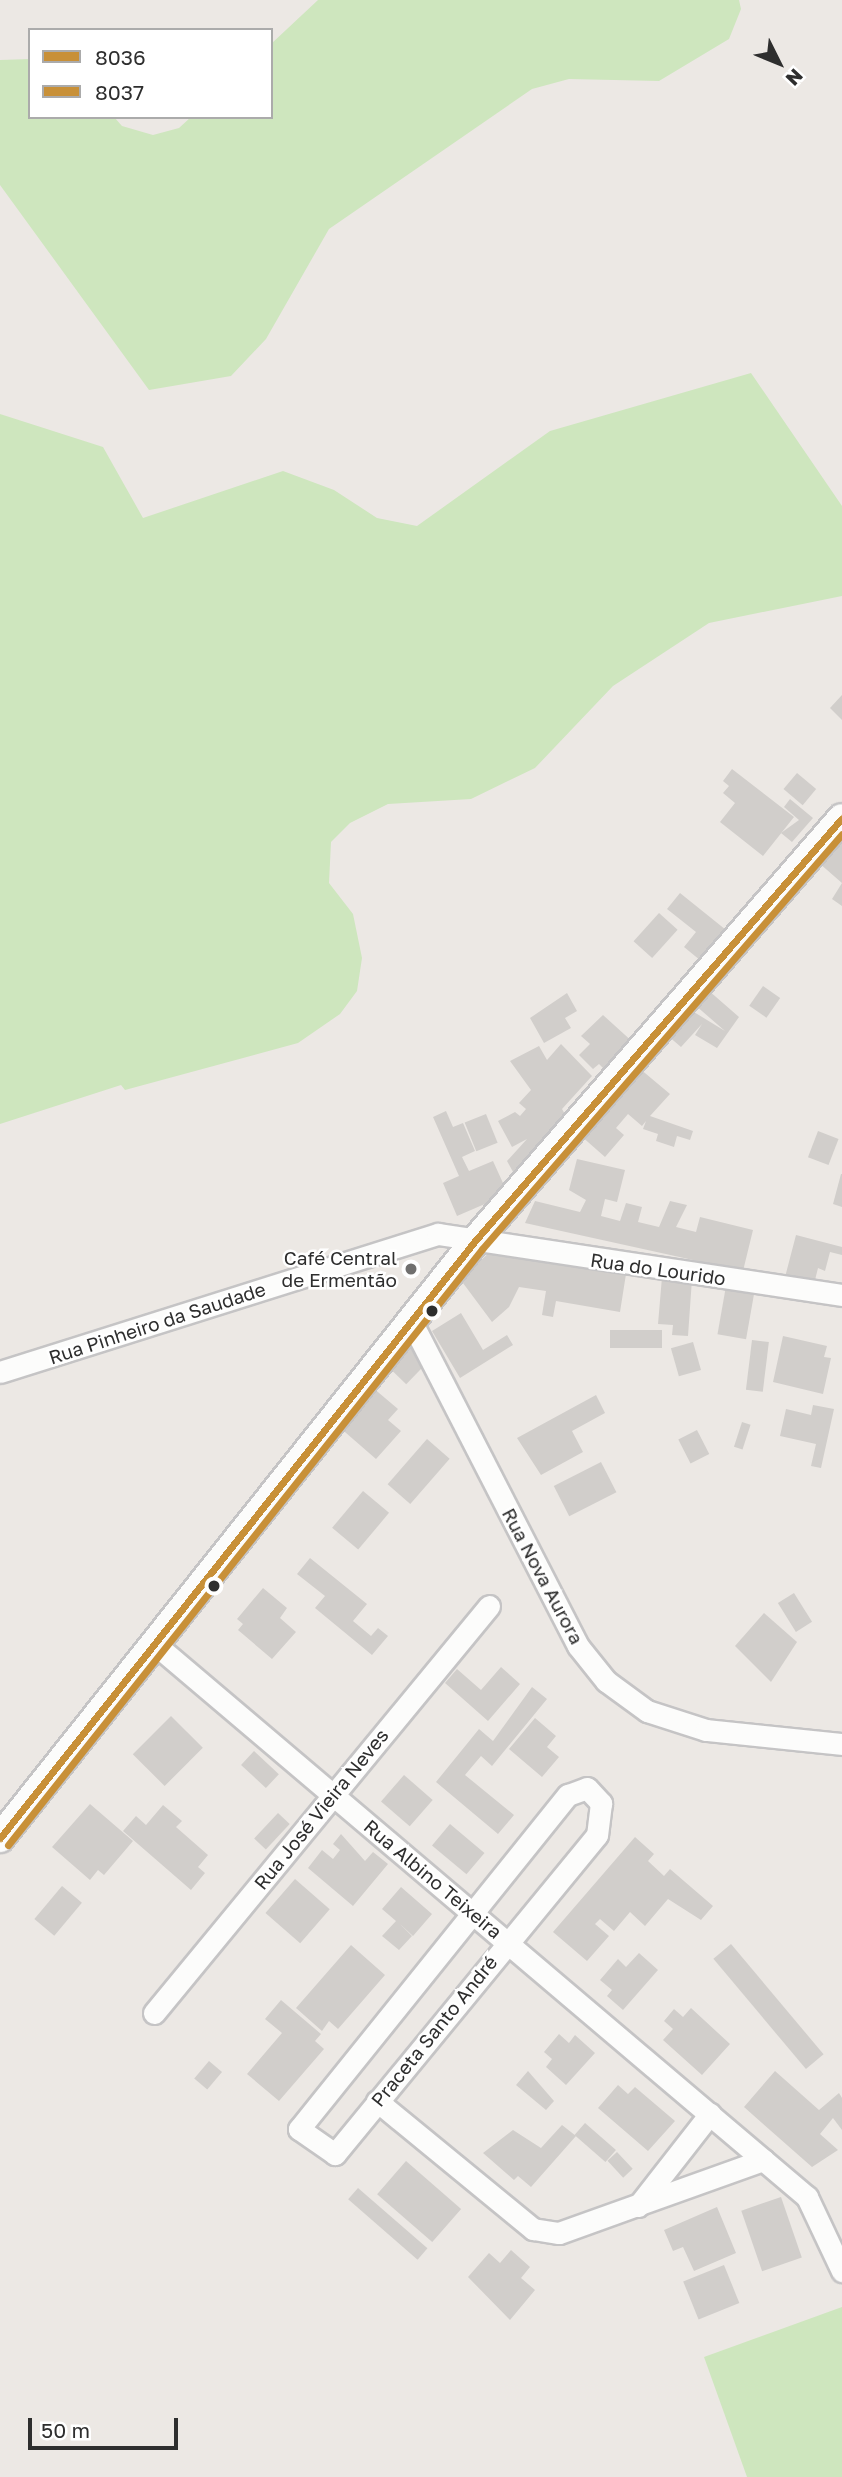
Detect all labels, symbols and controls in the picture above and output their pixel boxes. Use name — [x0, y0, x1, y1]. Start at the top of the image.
legend — [28, 28, 273, 119]
north arrow — [744, 28, 814, 98]
text: 8036 — [95, 44, 146, 70]
text: N — [781, 65, 808, 91]
text: 8037 — [95, 79, 144, 105]
place label: Café Central de Ermentão — [281, 1247, 397, 1291]
street label: Rua do Lourido — [589, 1248, 727, 1290]
marker: Café Central de Ermentão — [403, 1261, 419, 1277]
street label: Rua Pinheiro da Saudade — [46, 1277, 268, 1369]
unlabelled marker — [425, 1304, 439, 1318]
street label: Rua Nova Aurora — [497, 1504, 589, 1648]
unlabelled marker — [207, 1579, 221, 1593]
street label: Rua José Vieira Neves — [249, 1724, 393, 1894]
street label: Rua Albino Teixeira — [359, 1815, 507, 1943]
street label: Praceta Santo André — [366, 1951, 502, 2111]
scale bar — [32, 2404, 182, 2448]
text: 50 m — [41, 2417, 90, 2443]

